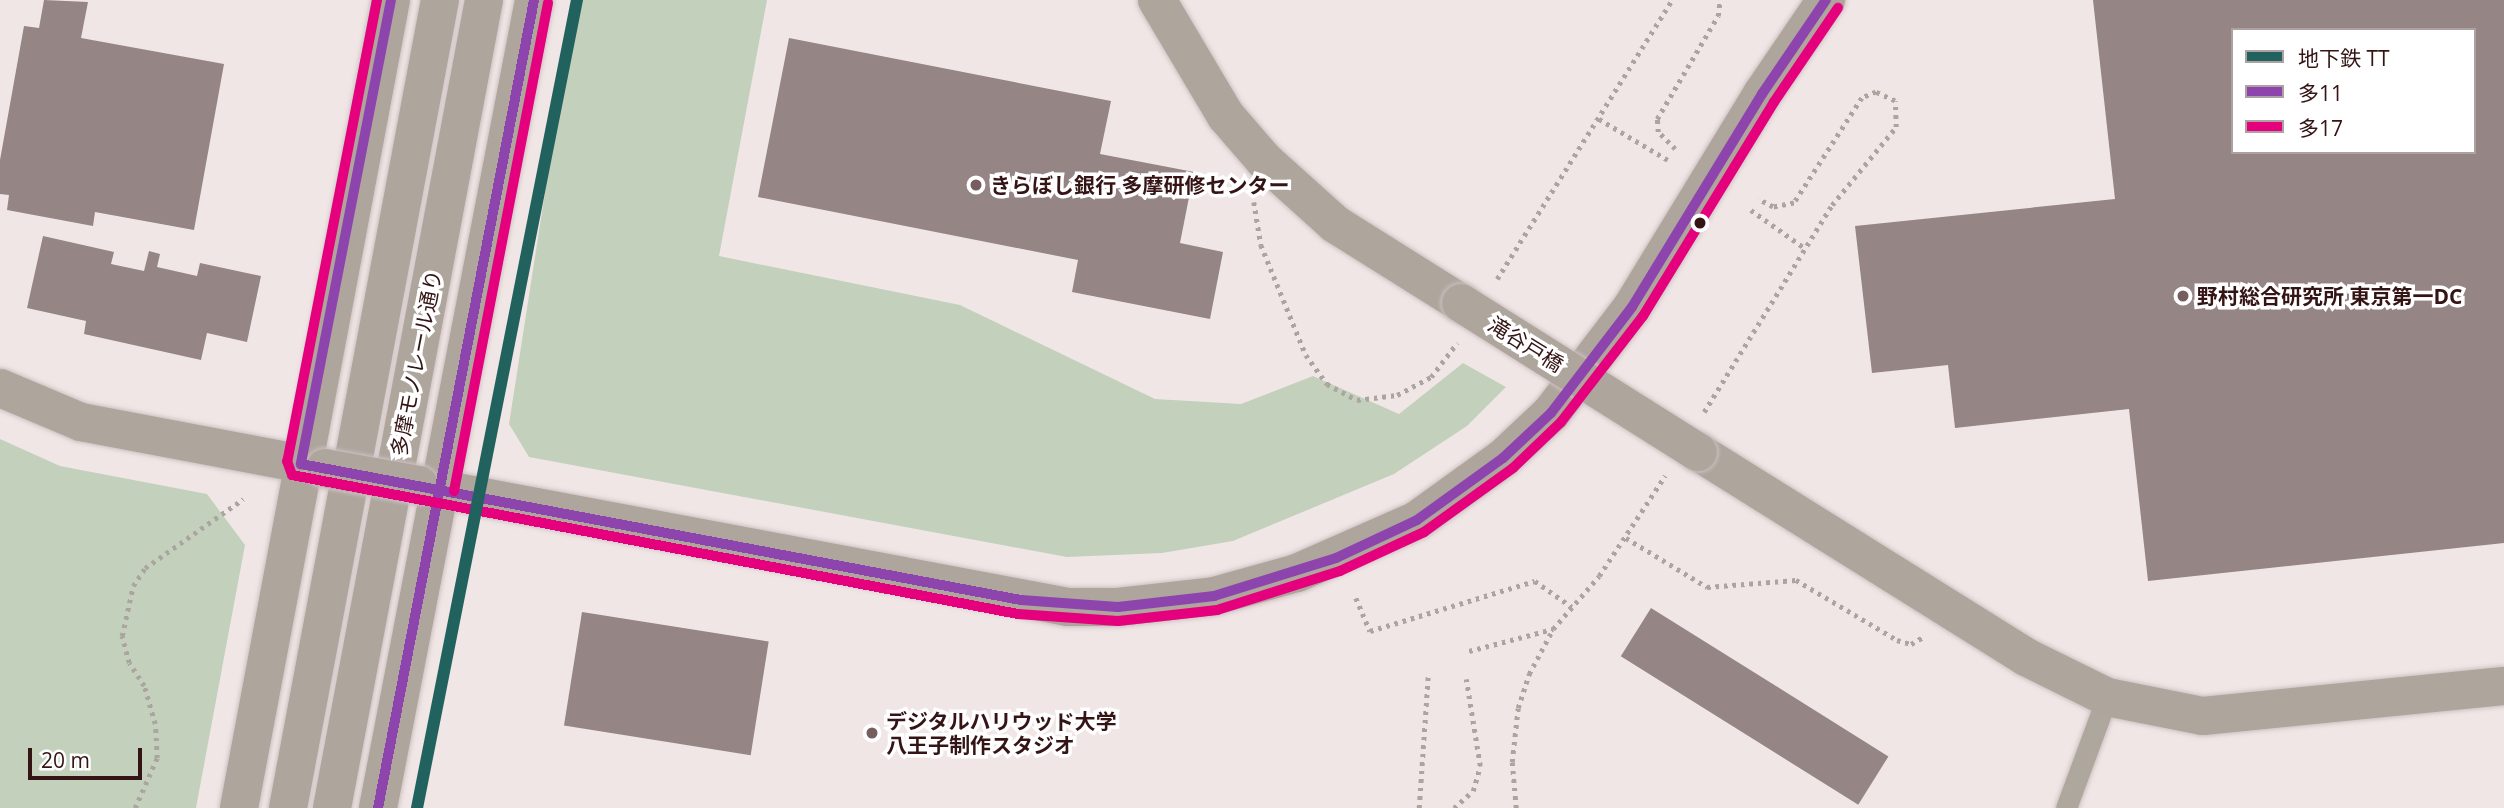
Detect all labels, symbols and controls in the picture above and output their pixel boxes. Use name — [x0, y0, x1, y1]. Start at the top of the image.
legend — [2231, 28, 2476, 154]
text: 地下鉄 TT — [2298, 44, 2390, 72]
text: 多11 — [2298, 79, 2343, 107]
text: 多17 — [2298, 114, 2343, 142]
place label: きらぼし銀行 多摩研修センター — [990, 172, 1289, 198]
marker: きらぼし銀行 多摩研修センター — [968, 177, 984, 193]
unlabelled marker — [1693, 216, 1707, 230]
street label: 多摩モノレール通り — [386, 268, 446, 458]
place label: 野村総合研究所 東京第一DC — [2197, 283, 2462, 309]
marker: 野村総合研究所 東京第一DC — [2175, 288, 2191, 304]
street label: 滝谷戸橋 — [1484, 311, 1568, 377]
place label: デジタルハリウッド大学 八王子制作スタジオ — [886, 708, 1117, 758]
marker: デジタルハリウッド大学 八王子制作スタジオ — [864, 725, 880, 741]
scale bar — [32, 734, 145, 778]
text: 20 m — [41, 746, 90, 774]

